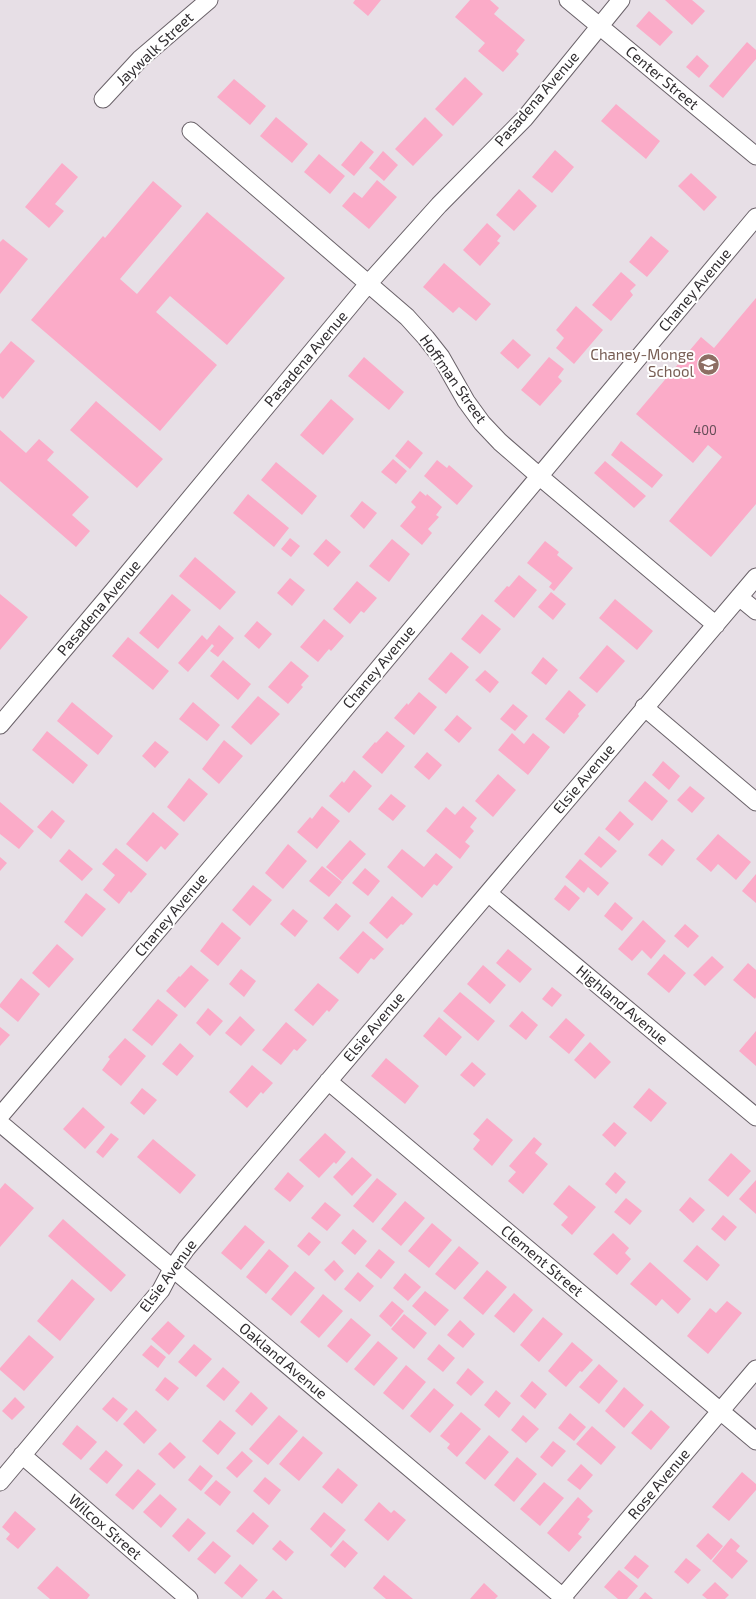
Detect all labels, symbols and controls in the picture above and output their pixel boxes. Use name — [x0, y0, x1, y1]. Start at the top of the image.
street label: Jaywalk Street — [112, 8, 197, 89]
street label: Center Street — [622, 41, 703, 113]
street label: Pasadena Avenue — [490, 47, 582, 149]
street label: Chaney Avenue — [654, 244, 734, 335]
street label: Pasadena Avenue — [260, 307, 351, 410]
street label: Hoffman Street — [417, 331, 491, 427]
place label: Chaney-Monge School — [590, 345, 695, 380]
school or university icon: Chaney-Monge School — [696, 351, 722, 377]
house number: 400 — [693, 422, 717, 438]
street label: Pasadena Avenue — [53, 556, 144, 659]
street label: Chaney Avenue — [338, 621, 418, 712]
street label: Elsie Avenue — [549, 740, 618, 817]
street label: Chaney Avenue — [130, 869, 210, 960]
street label: Highland Avenue — [573, 961, 672, 1048]
street label: Elsie Avenue — [339, 988, 408, 1065]
street label: Clement Street — [498, 1221, 588, 1300]
street label: Elsie Avenue — [135, 1236, 200, 1315]
street label: Oakland Avenue — [236, 1318, 331, 1402]
street label: Rose Avenue — [623, 1444, 693, 1522]
street label: Wilcox Street — [65, 1490, 146, 1563]

